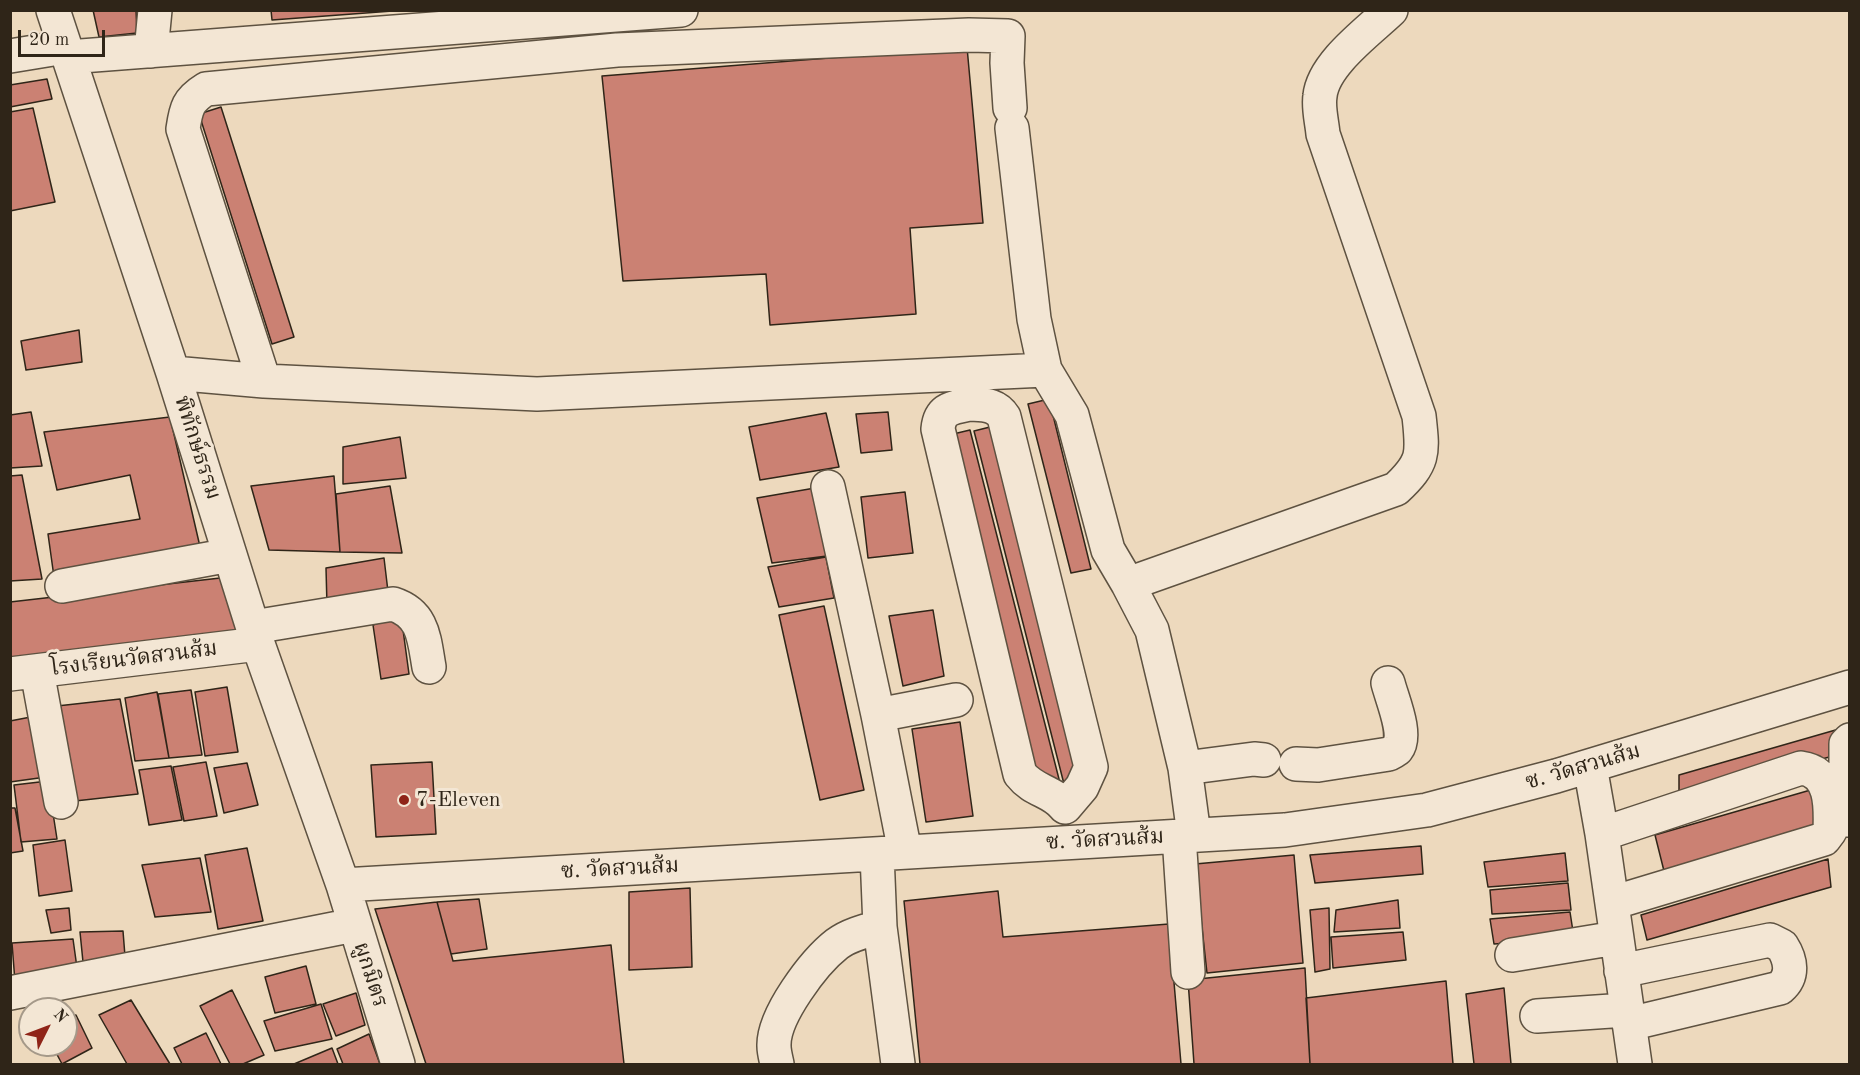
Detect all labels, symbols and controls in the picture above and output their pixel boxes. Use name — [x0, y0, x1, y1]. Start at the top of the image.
scale bar — [21, 18, 108, 56]
text: 20 m — [29, 31, 69, 49]
street label: พิทักษ์ธรรม — [168, 393, 226, 503]
street label: โรงเรียนวัดสวนส้ม — [49, 636, 219, 682]
street label: ซ. วัดสวนส้ม — [1522, 738, 1644, 796]
place label: 7-Eleven — [416, 787, 501, 813]
marker: 7-Eleven — [397, 793, 411, 807]
street label: ซ. วัดสวนส้ม — [1045, 824, 1165, 856]
street label: ซ. วัดสวนส้ม — [560, 853, 680, 885]
street label: ผูกมิตร — [347, 939, 393, 1011]
north arrow — [18, 997, 78, 1057]
text: N — [50, 1006, 70, 1026]

